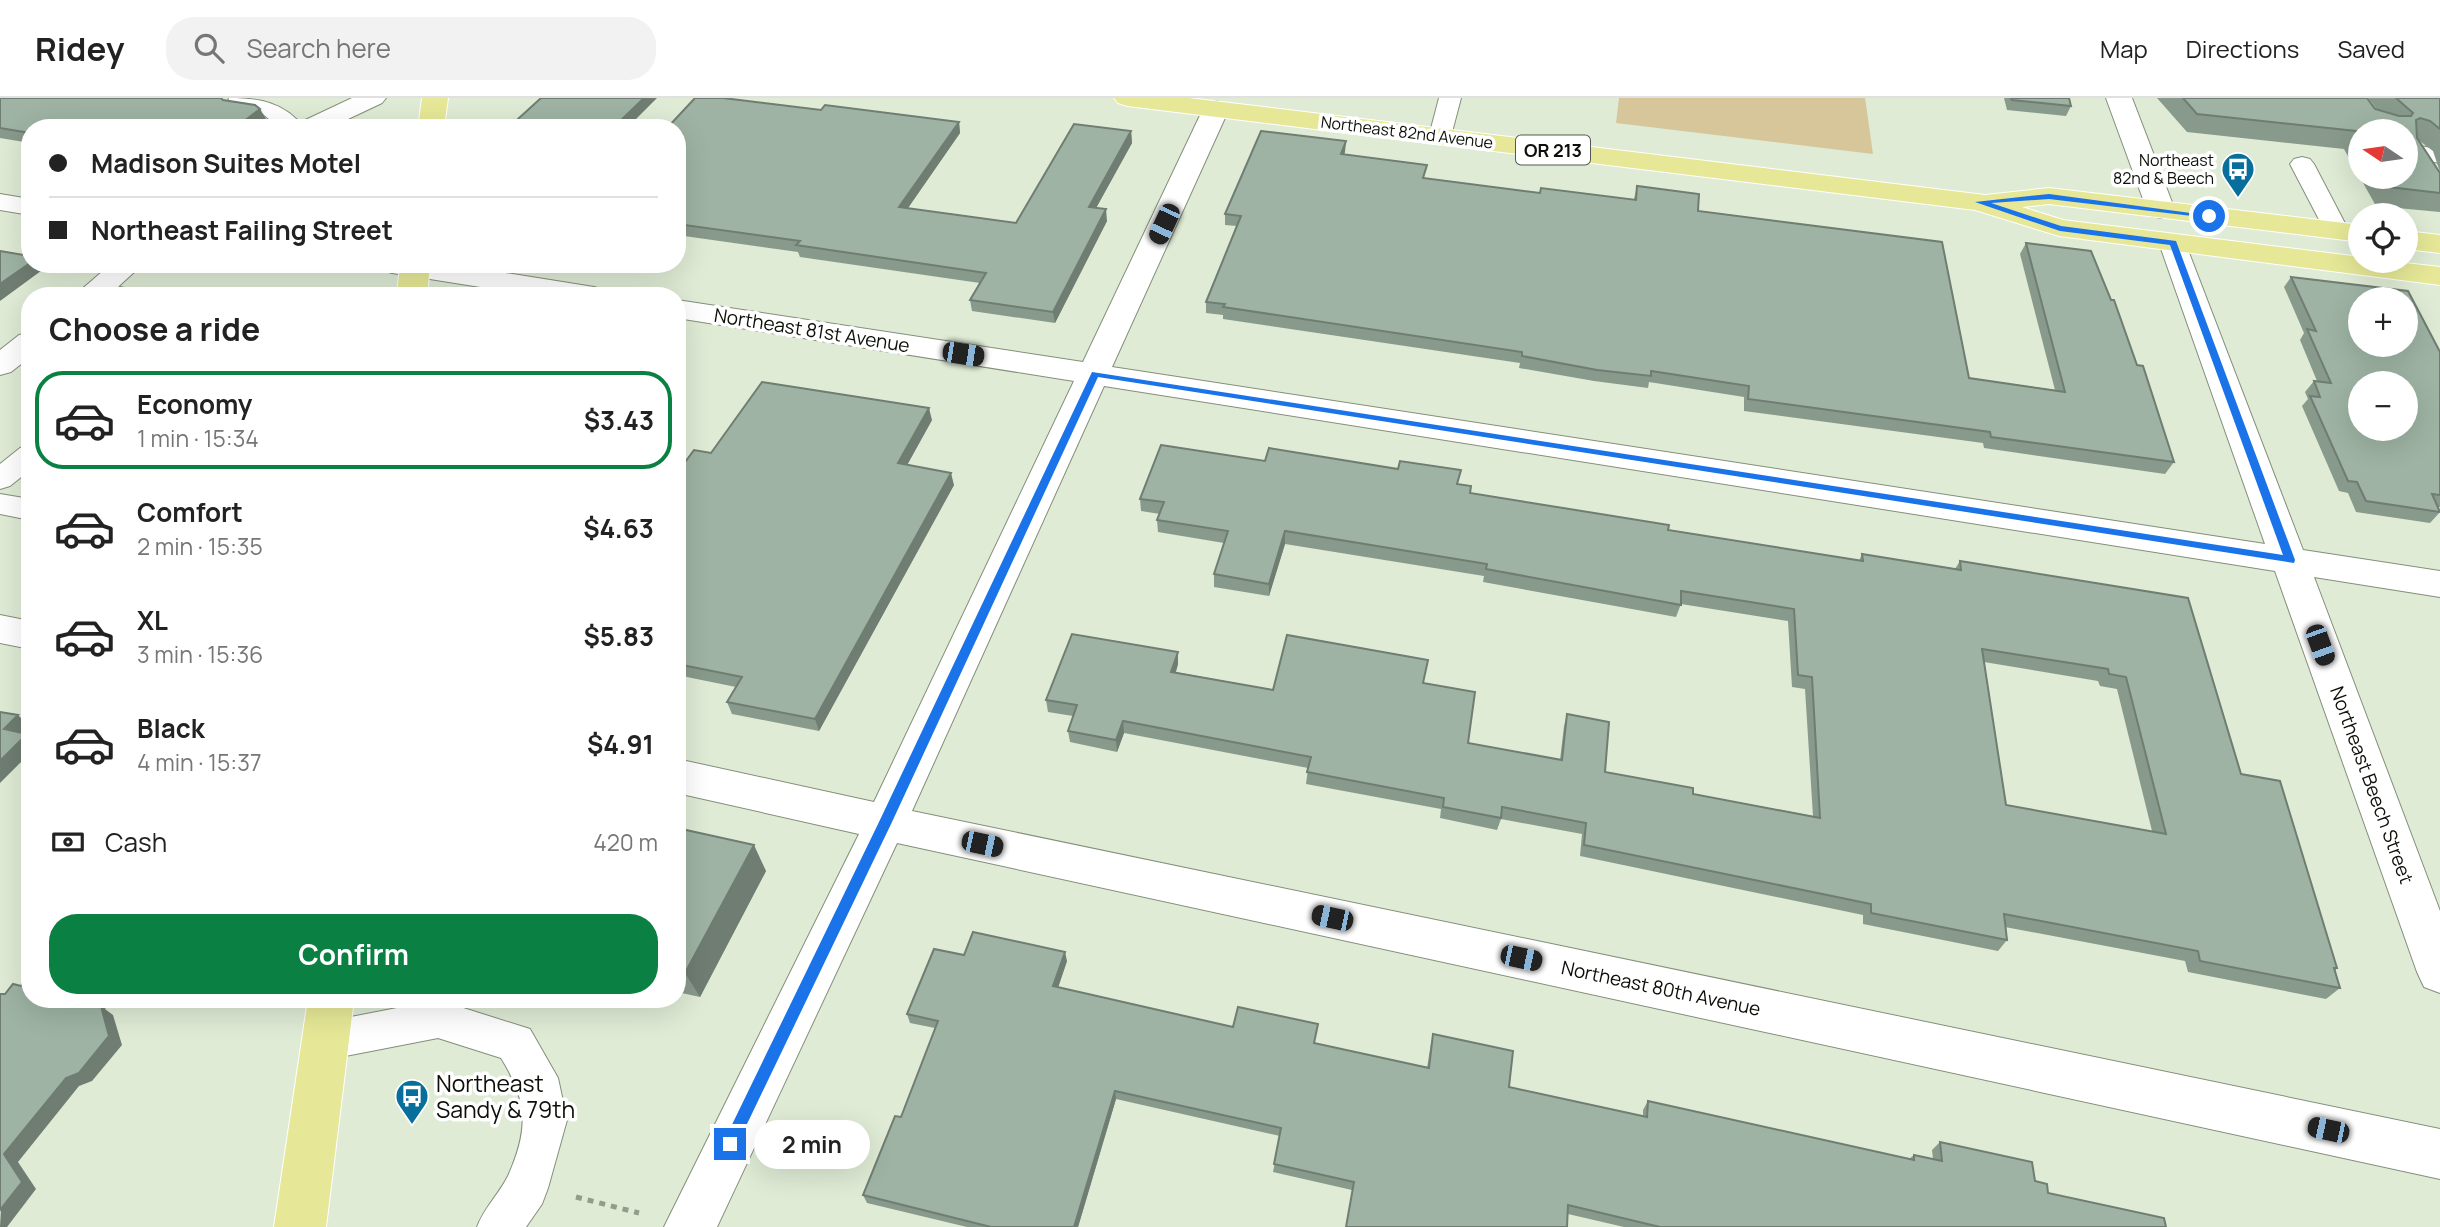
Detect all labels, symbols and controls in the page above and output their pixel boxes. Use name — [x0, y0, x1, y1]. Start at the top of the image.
search box — [166, 17, 656, 80]
text: Ridey — [35, 26, 124, 71]
icon: search — [190, 29, 228, 67]
text: Search here — [246, 30, 391, 66]
text: Map — [2100, 32, 2148, 65]
text: Directions — [2186, 32, 2299, 65]
text: Saved — [2337, 32, 2405, 65]
street label: Northeast 82nd Avenue — [1320, 111, 1494, 153]
north arrow — [2348, 119, 2418, 189]
map controls — [2348, 119, 2418, 441]
road number: OR 213 — [1516, 136, 1590, 164]
text: Madison Suites Motel — [91, 145, 361, 181]
place label: Northeast 82nd & Beech — [2113, 149, 2214, 189]
bus stop icon: Northeast 82nd & Beech — [2219, 150, 2257, 199]
route start — [2193, 200, 2225, 232]
car — [1146, 201, 1183, 247]
button: locate — [2348, 203, 2418, 273]
text: Northeast Failing Street — [91, 212, 393, 248]
button: + — [2348, 287, 2418, 357]
street label: Northeast 81st Avenue — [712, 302, 912, 358]
text: Choose a ride — [49, 307, 260, 351]
car — [941, 340, 986, 368]
button: − — [2348, 371, 2418, 441]
text: Economy — [137, 386, 252, 422]
icon: car — [53, 389, 116, 452]
text: $3.43 — [584, 402, 654, 438]
text: 1 min · 15:34 — [137, 422, 259, 454]
text: Comfort — [137, 494, 243, 530]
icon: car — [53, 497, 116, 560]
text: $4.63 — [583, 510, 654, 546]
text: 2 min · 15:35 — [137, 530, 263, 562]
text: XL — [137, 602, 168, 638]
icon: car — [53, 605, 116, 668]
text: $5.83 — [584, 618, 654, 654]
car — [2303, 622, 2338, 668]
text: 3 min · 15:36 — [137, 638, 263, 670]
street label: Northeast Beech Street — [2324, 683, 2420, 887]
text: Black — [137, 710, 205, 746]
icon: car — [53, 713, 116, 776]
text: $4.91 — [587, 726, 654, 762]
text: 4 min · 15:37 — [137, 746, 262, 778]
icon: cash — [49, 823, 87, 861]
text: Cash — [105, 824, 167, 860]
text: 420 m — [593, 826, 658, 858]
car — [960, 829, 1005, 859]
car — [1310, 903, 1355, 933]
button: Confirm — [49, 914, 658, 994]
car — [1499, 943, 1544, 973]
street label: Northeast 80th Avenue — [1559, 954, 1763, 1022]
place label: Northeast Sandy & 79th — [436, 1067, 575, 1125]
bus stop icon: Northeast Sandy & 79th — [393, 1077, 431, 1126]
car — [2306, 1115, 2351, 1145]
callout: 2 min — [754, 1119, 870, 1168]
route end — [714, 1128, 746, 1160]
text: 2 min — [782, 1128, 842, 1160]

